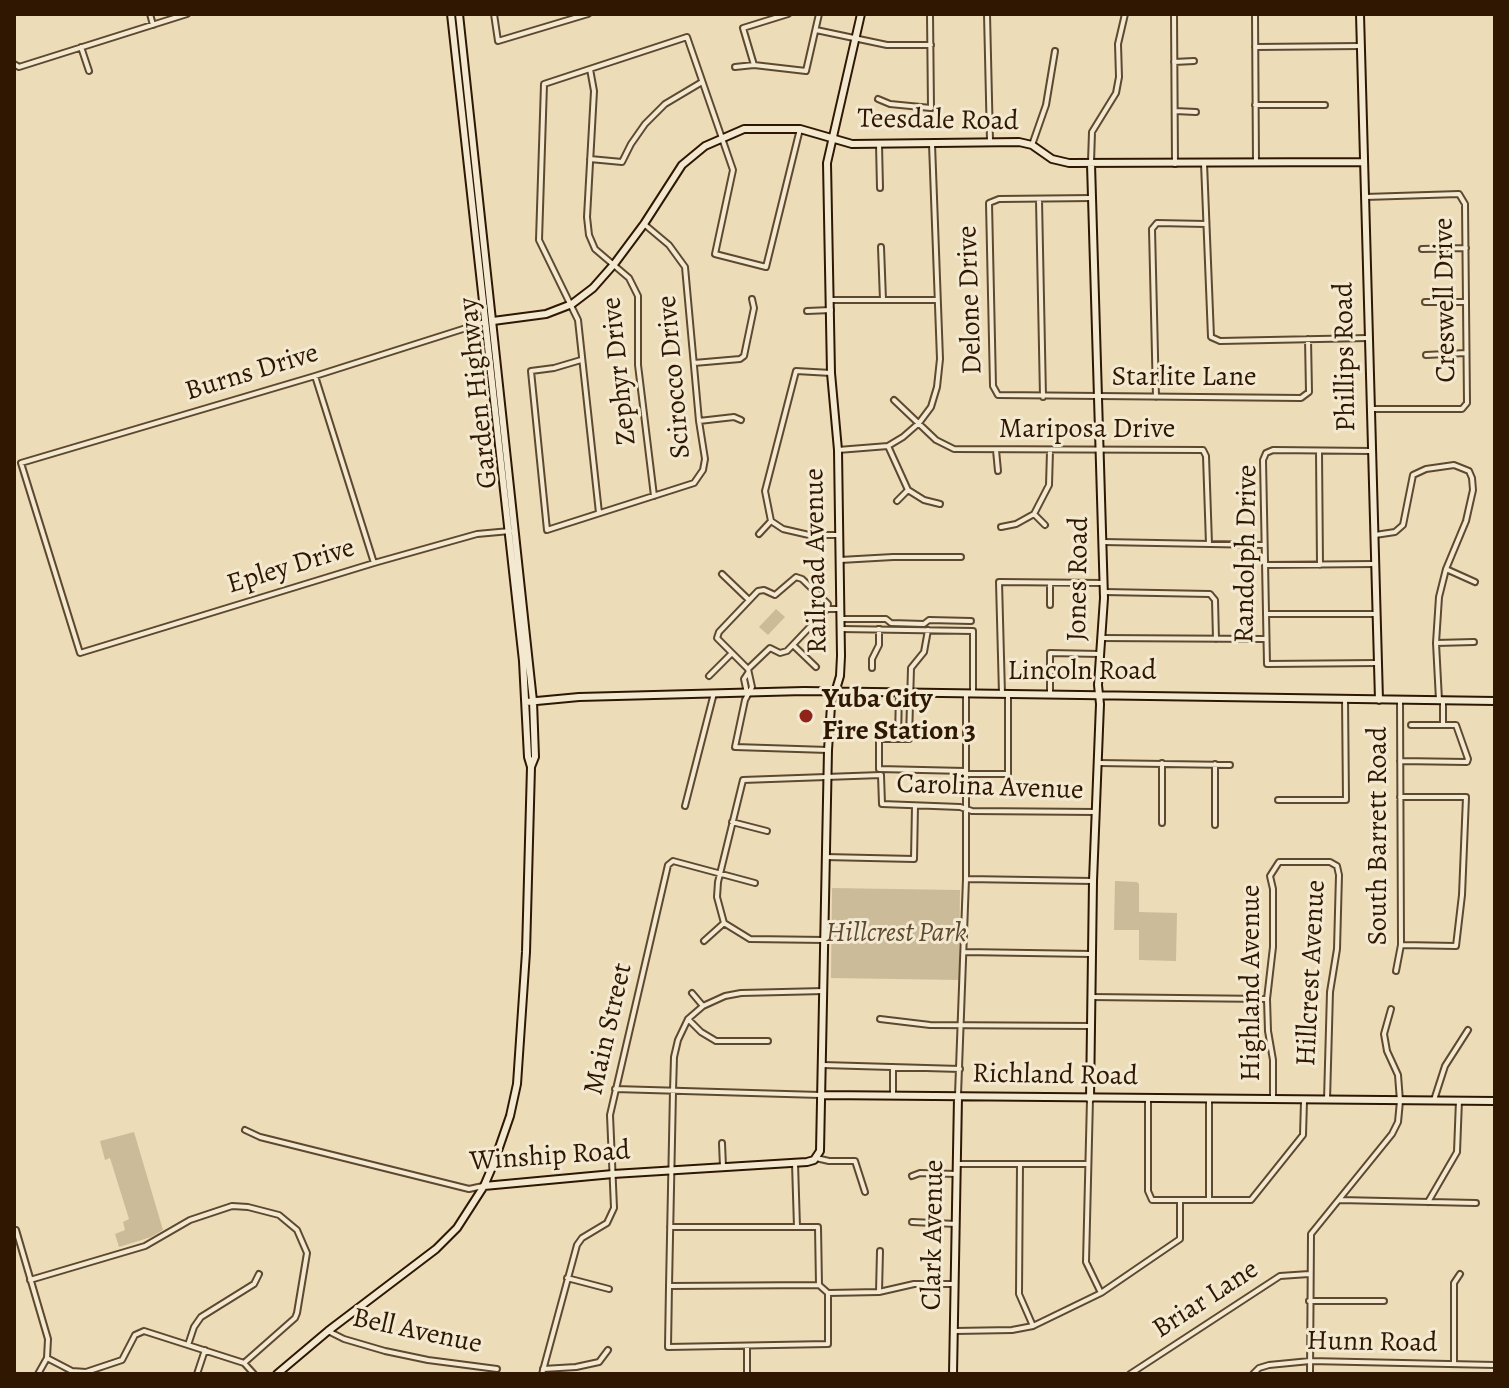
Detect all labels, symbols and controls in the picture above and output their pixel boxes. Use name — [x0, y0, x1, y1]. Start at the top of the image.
street label: Teesdale Road — [857, 103, 1019, 139]
street label: Creswell Drive — [1428, 217, 1464, 383]
street label: Delone Drive — [952, 225, 990, 375]
street label: Phillips Road — [1328, 282, 1364, 432]
street label: Scirocco Drive — [651, 294, 699, 460]
street label: Zephyr Drive — [596, 295, 644, 447]
street label: Garden Highway — [452, 296, 506, 490]
street label: Burns Drive — [181, 337, 323, 409]
street label: Starlite Lane — [1111, 361, 1257, 395]
street label: Mariposa Drive — [999, 413, 1175, 447]
street label: Randolph Drive — [1229, 464, 1265, 644]
street label: Railroad Avenue — [799, 468, 835, 654]
street label: Jones Road — [1061, 516, 1097, 642]
street label: Epley Drive — [223, 532, 359, 602]
street label: Lincoln Road — [1008, 655, 1156, 689]
place label: Yuba City Fire Station 3 — [822, 683, 976, 749]
marker: Yuba City Fire Station 3 — [797, 707, 815, 725]
street label: South Barrett Road — [1362, 727, 1396, 945]
street label: Carolina Avenue — [896, 768, 1084, 808]
street label: Hillcrest Avenue — [1290, 879, 1334, 1067]
street label: Highland Avenue — [1235, 885, 1269, 1081]
park label: Hillcrest Park — [825, 917, 967, 951]
street label: Main Street — [578, 960, 640, 1098]
street label: Richland Road — [972, 1058, 1138, 1094]
street label: Winship Road — [469, 1135, 631, 1179]
street label: Clark Avenue — [916, 1159, 952, 1311]
street label: Briar Lane — [1147, 1253, 1265, 1347]
street label: Bell Avenue — [349, 1302, 485, 1362]
street label: Hunn Road — [1306, 1325, 1438, 1361]

